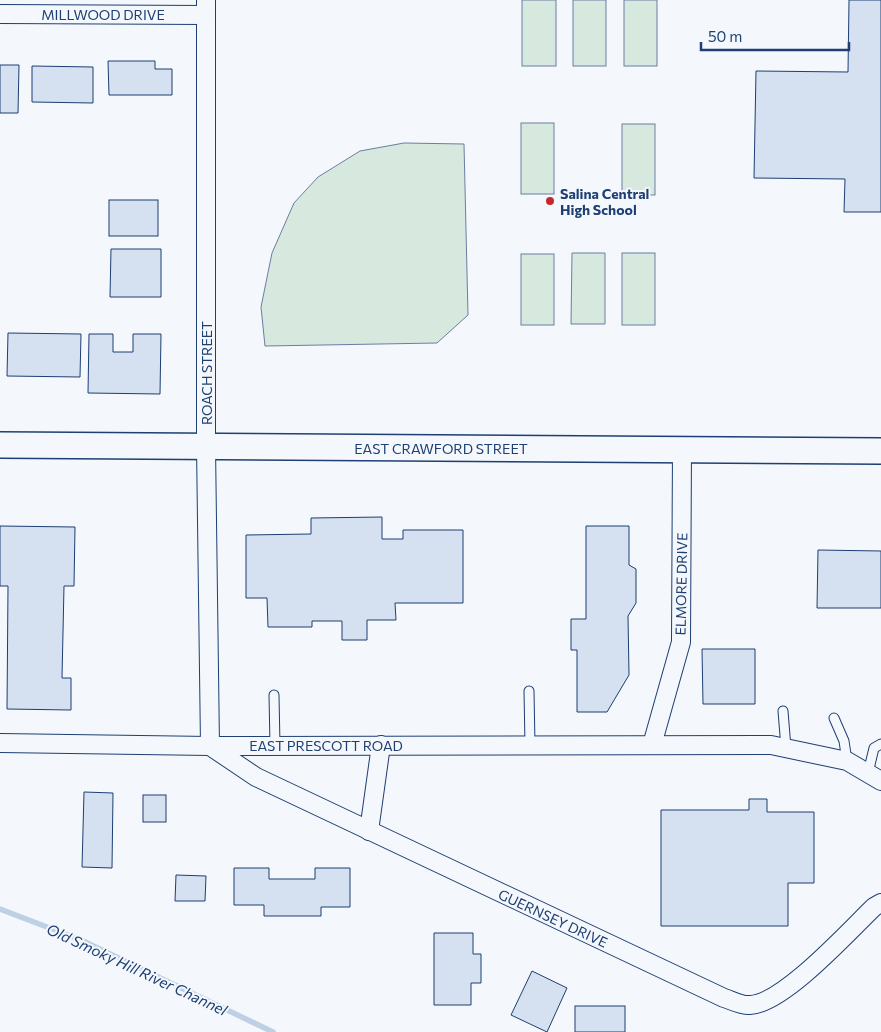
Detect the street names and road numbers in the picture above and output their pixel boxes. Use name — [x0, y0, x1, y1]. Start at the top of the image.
street label: MILLWOOD DRIVE — [41, 6, 165, 23]
street label: ROACH STREET — [198, 321, 215, 425]
street label: EAST CRAWFORD STREET — [354, 440, 528, 457]
street label: ELMORE DRIVE — [672, 532, 690, 636]
street label: EAST PRESCOTT ROAD — [249, 737, 403, 754]
street label: GUERNSEY DRIVE — [496, 885, 610, 951]

